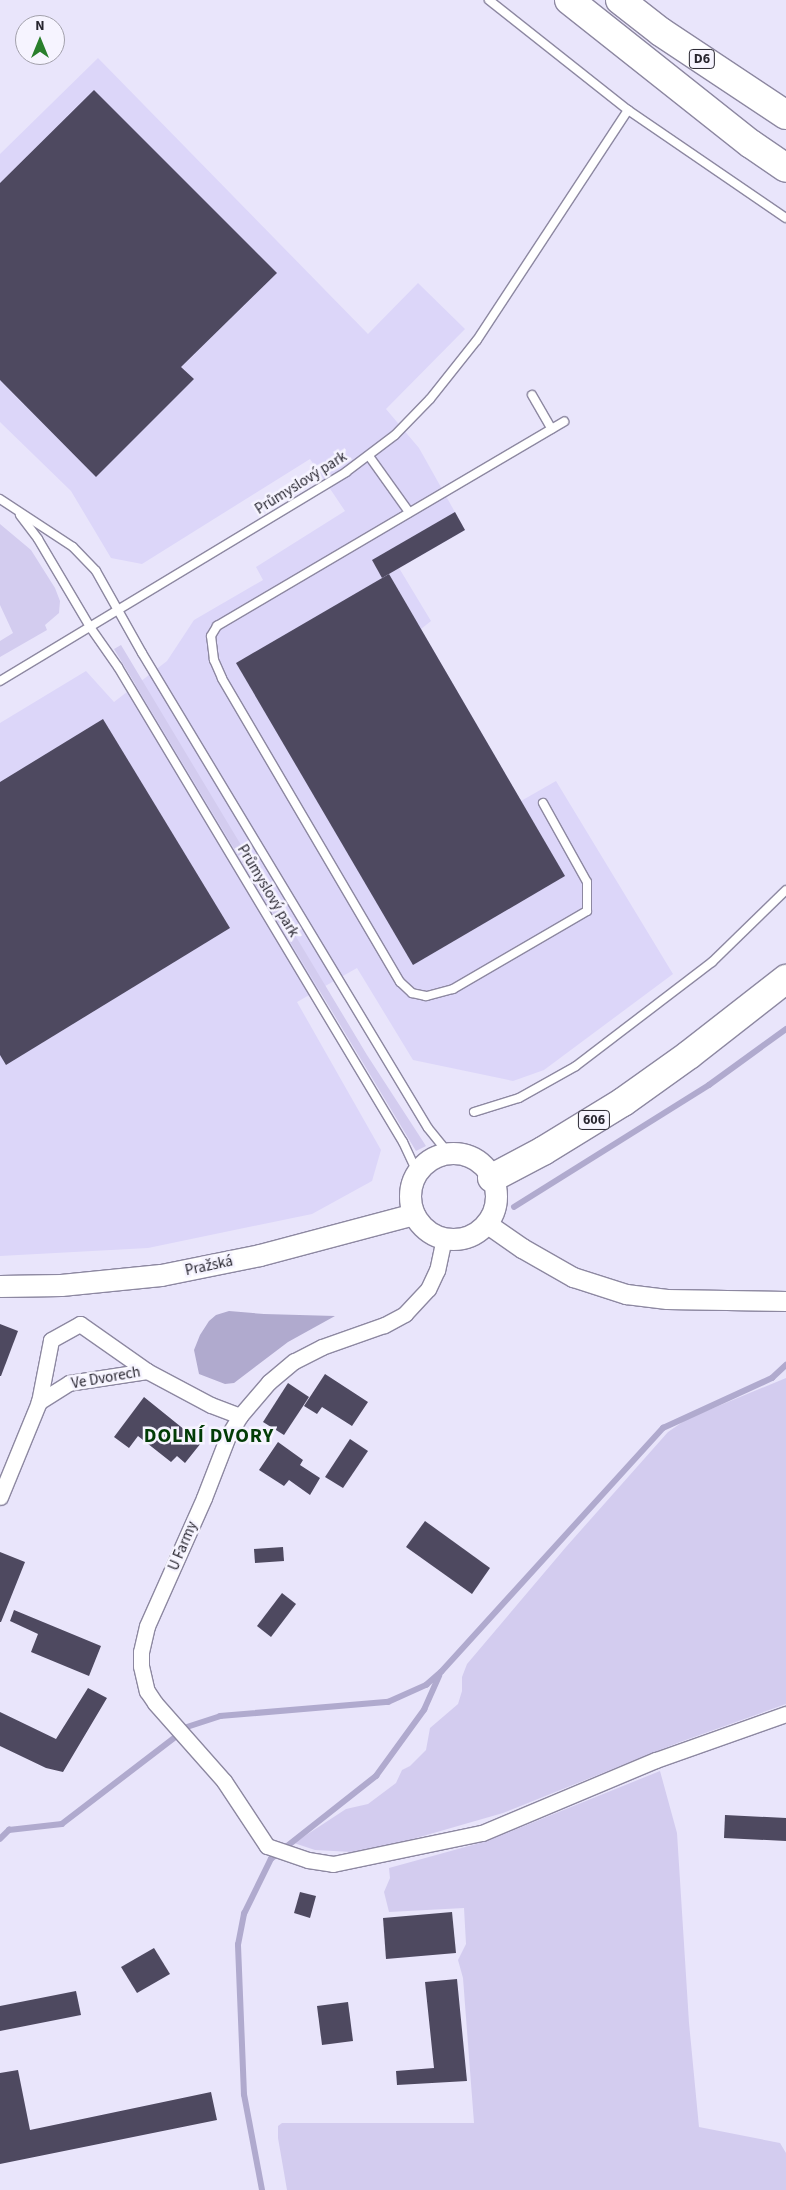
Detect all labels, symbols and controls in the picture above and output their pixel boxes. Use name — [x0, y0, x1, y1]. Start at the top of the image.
north arrow — [15, 15, 65, 65]
text: N — [35, 16, 45, 36]
road number: D6 — [688, 48, 716, 70]
street label: Průmyslový park — [252, 448, 350, 518]
street label: Průmyslový park — [233, 841, 303, 941]
road number: 606 — [578, 1108, 610, 1132]
street label: Pražská — [183, 1252, 235, 1280]
street label: Ve Dvorech — [70, 1363, 142, 1393]
district label: DOLNÍ DVORY — [142, 1424, 276, 1448]
street label: U Farmy — [165, 1519, 201, 1573]

